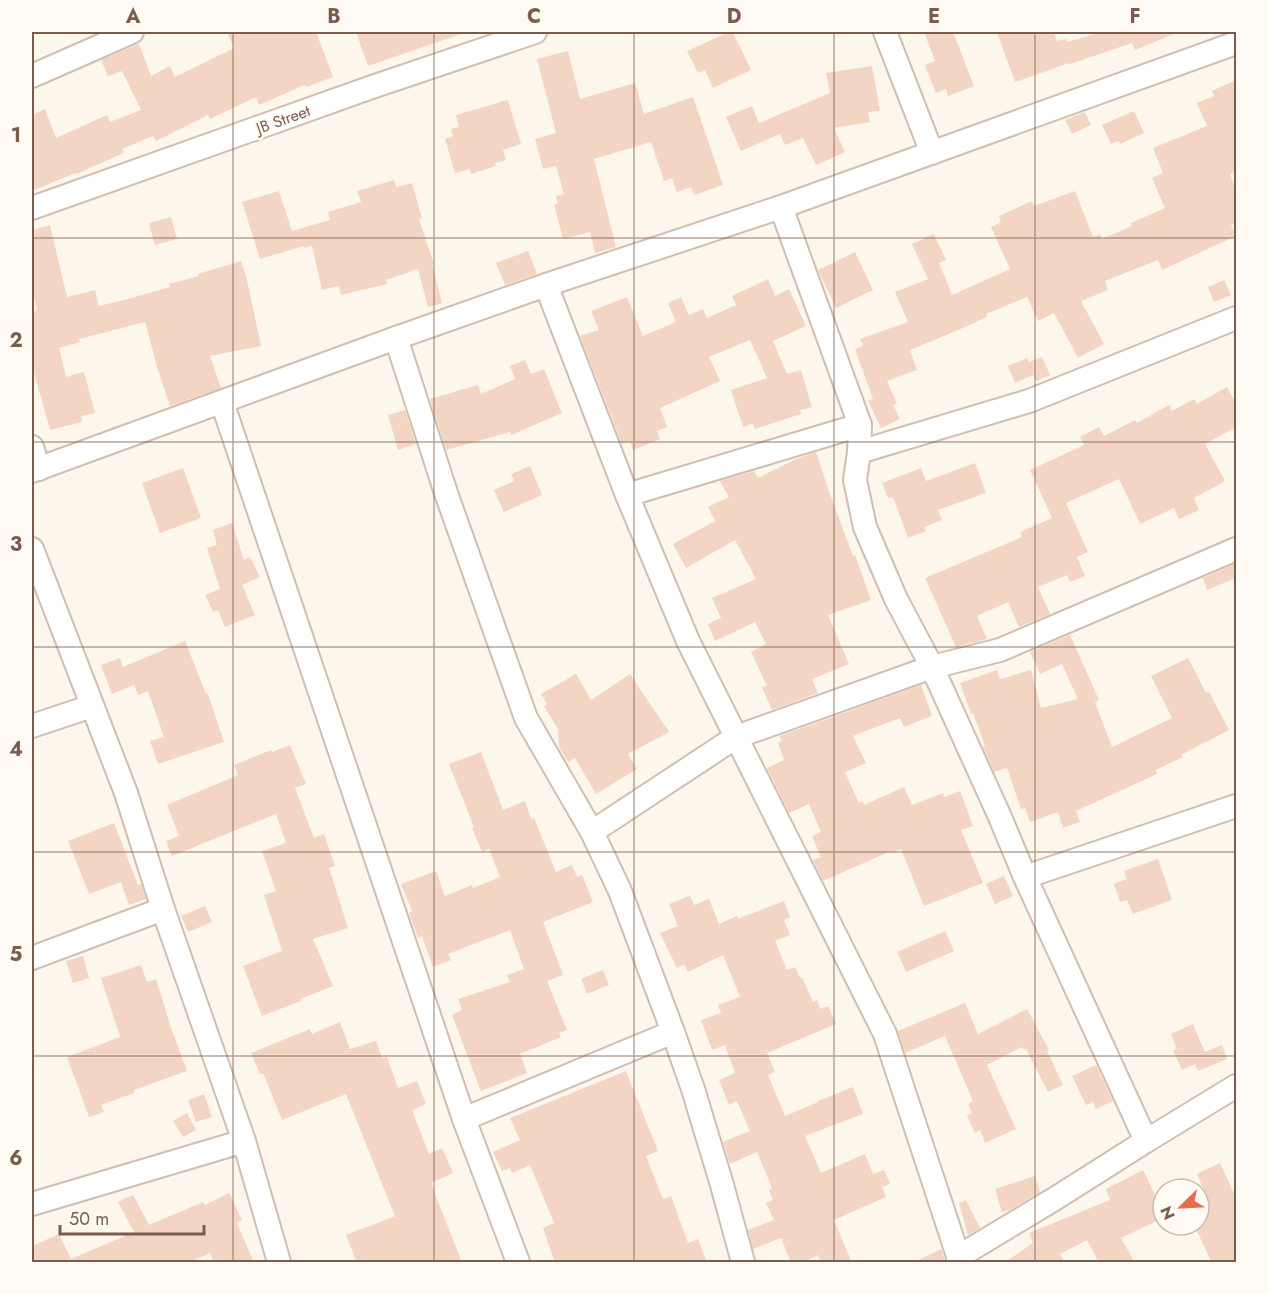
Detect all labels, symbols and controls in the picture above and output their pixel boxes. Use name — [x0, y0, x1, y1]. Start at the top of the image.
text: A — [125, 2, 141, 31]
text: B — [327, 2, 341, 31]
text: C — [527, 2, 541, 31]
text: D — [727, 2, 741, 31]
text: E — [928, 2, 940, 31]
text: F — [1129, 2, 1141, 31]
street label: JB Street — [251, 99, 313, 140]
text: 1 — [11, 121, 21, 150]
text: 2 — [9, 326, 23, 355]
text: 3 — [10, 530, 22, 559]
text: 4 — [9, 735, 23, 764]
text: 5 — [10, 940, 23, 969]
text: 6 — [9, 1144, 23, 1173]
north arrow — [1151, 1177, 1211, 1237]
scale bar — [60, 1198, 204, 1236]
text: N — [1155, 1202, 1181, 1223]
text: 50 m — [69, 1206, 109, 1232]

